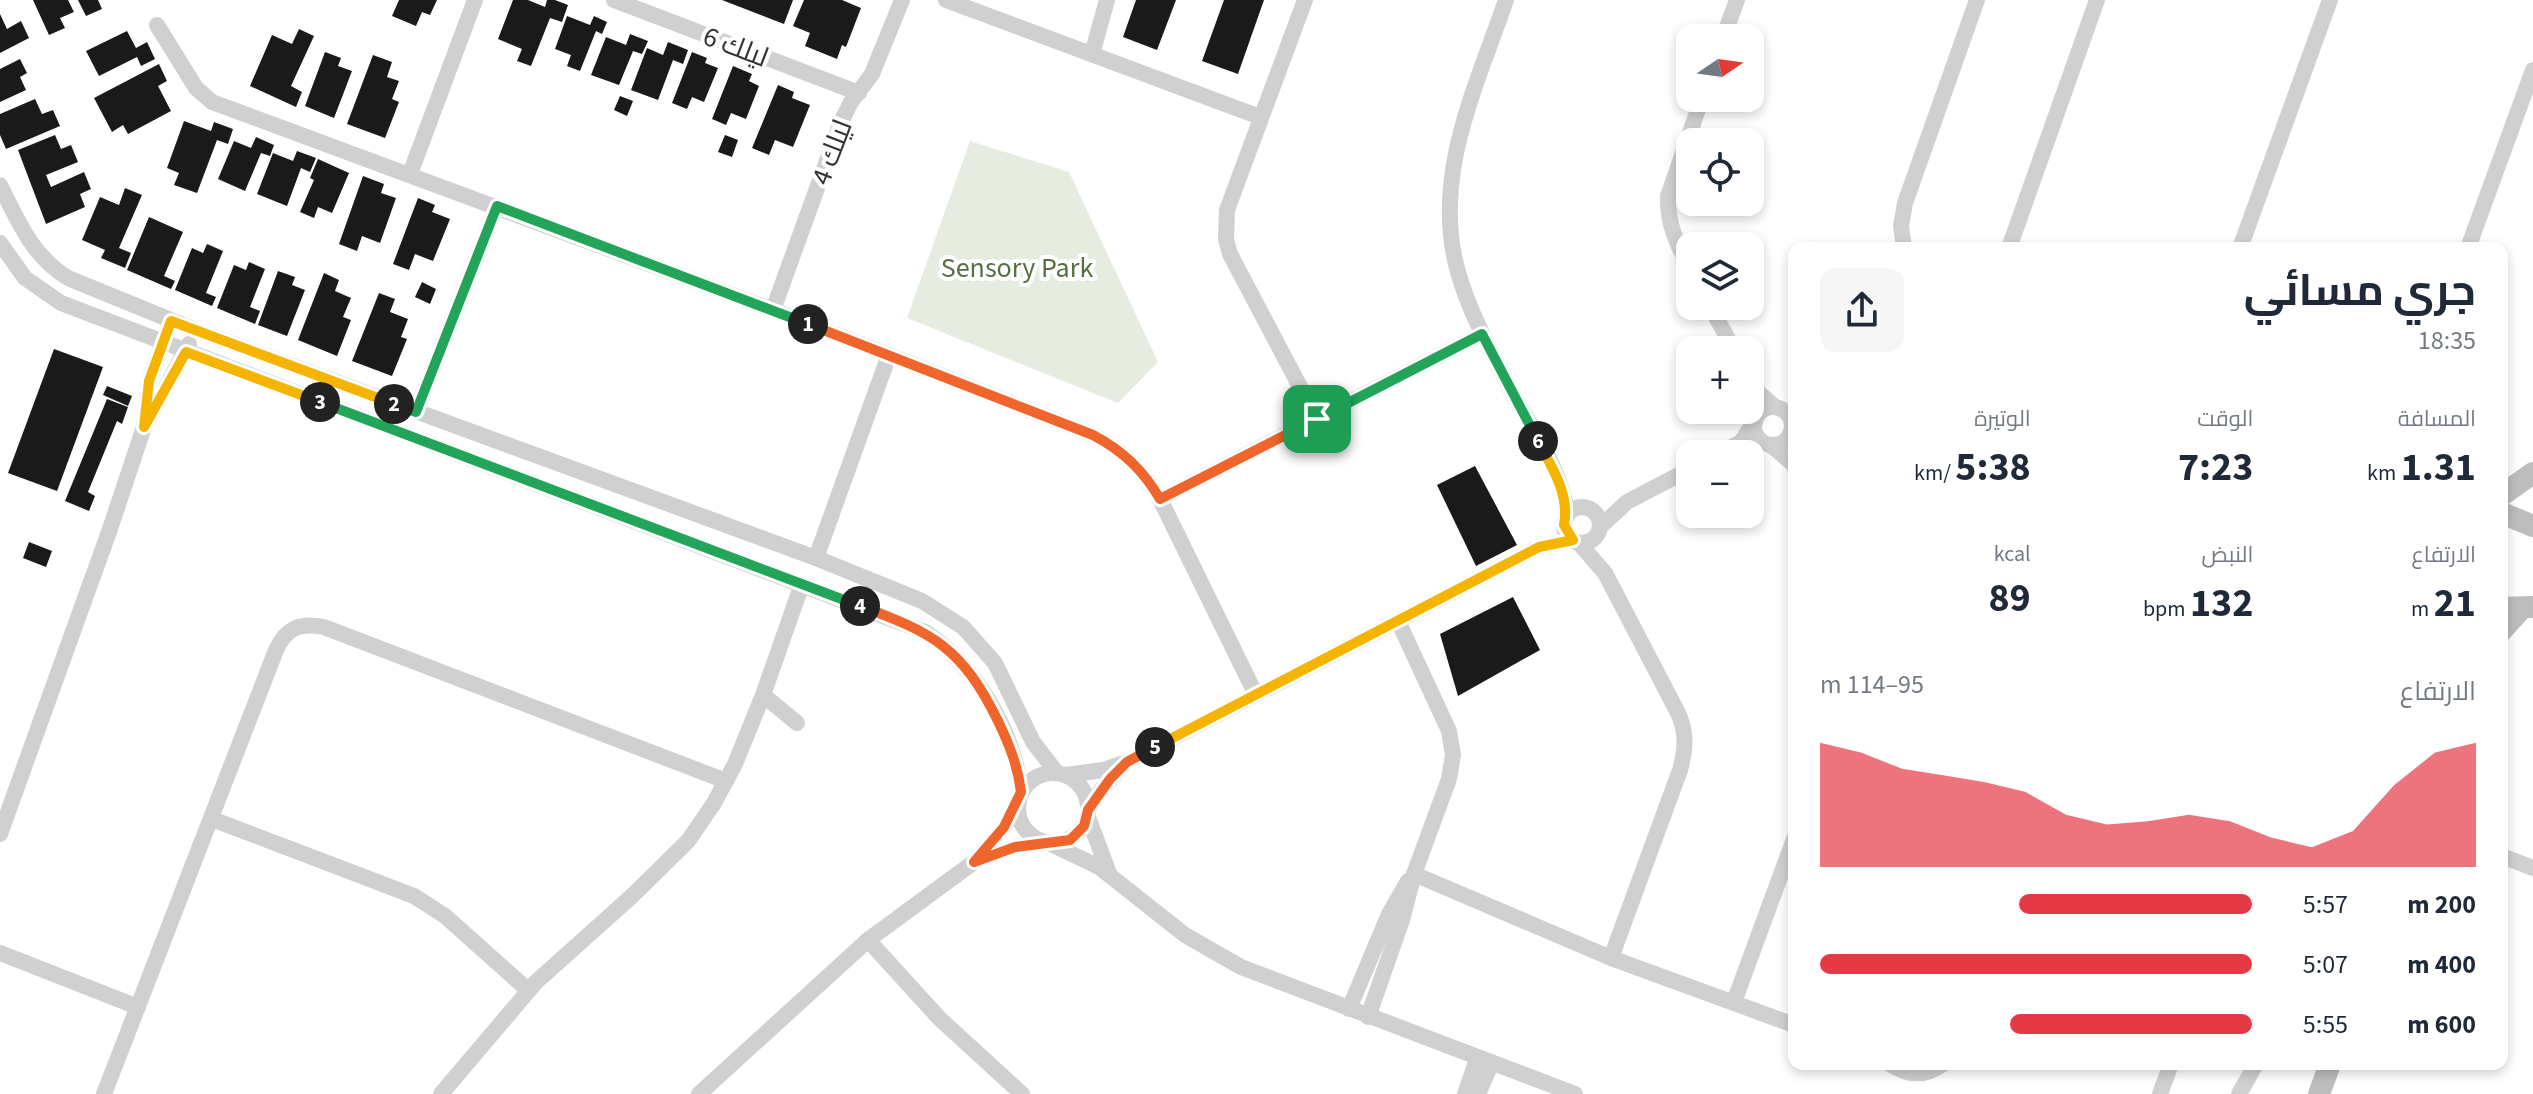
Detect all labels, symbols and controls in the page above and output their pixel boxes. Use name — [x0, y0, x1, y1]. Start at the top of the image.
street label: ليلك 6 — [697, 16, 774, 78]
north arrow — [1676, 24, 1764, 112]
map controls — [1676, 24, 1764, 528]
street label: ليلك 4 — [801, 114, 863, 191]
button: locate — [1676, 128, 1764, 216]
button: layers — [1676, 232, 1764, 320]
park label: Sensory Park — [941, 248, 1093, 288]
text: جري مسائي — [2244, 260, 2476, 323]
button: share — [1820, 268, 1904, 352]
pin: 1 — [788, 304, 828, 344]
text: 1 — [802, 308, 814, 340]
text: 18:35 — [2418, 322, 2476, 359]
button: + — [1676, 336, 1764, 424]
pin: 3 — [300, 382, 340, 422]
pin: 2 — [374, 384, 414, 424]
pin — [1283, 385, 1351, 453]
text: 3 — [314, 386, 326, 418]
text: 2 — [388, 388, 400, 420]
icon: arrive — [1295, 397, 1339, 441]
text: الوتيرة — [1974, 403, 2031, 435]
text: الوقت — [2197, 403, 2253, 435]
text: المسافة — [2398, 403, 2476, 435]
pin: 6 — [1518, 421, 1558, 461]
text: 6 — [1532, 425, 1544, 457]
text: 5:38 — [1955, 439, 2031, 496]
text: 7:23 — [2178, 439, 2253, 496]
text: 1.31 — [2401, 439, 2476, 496]
button: − — [1676, 440, 1764, 528]
text: /km — [1914, 457, 1955, 489]
text: km — [2367, 457, 2401, 489]
text: kcal — [1994, 538, 2031, 570]
text: النبض — [2202, 539, 2253, 571]
text: الارتفاع — [2412, 539, 2476, 571]
text: 89 — [1988, 570, 2031, 627]
text: 132 — [2190, 575, 2253, 632]
text: 21 — [2434, 575, 2476, 632]
pin: 4 — [840, 586, 880, 626]
text: 4 — [854, 590, 866, 622]
text: bpm — [2143, 593, 2190, 625]
text: m — [2411, 593, 2434, 625]
text: 95–114 m — [1820, 666, 1924, 703]
text: الارتفاع — [2400, 673, 2476, 710]
pin: 5 — [1135, 727, 1175, 767]
text: 5 — [1149, 731, 1161, 763]
text: 5:57 — [2303, 886, 2348, 923]
text: 200 m — [2407, 886, 2476, 923]
text: 5:07 — [2303, 946, 2348, 983]
text: 400 m — [2407, 946, 2476, 983]
text: 5:55 — [2303, 1006, 2348, 1043]
text: 600 m — [2407, 1006, 2476, 1043]

